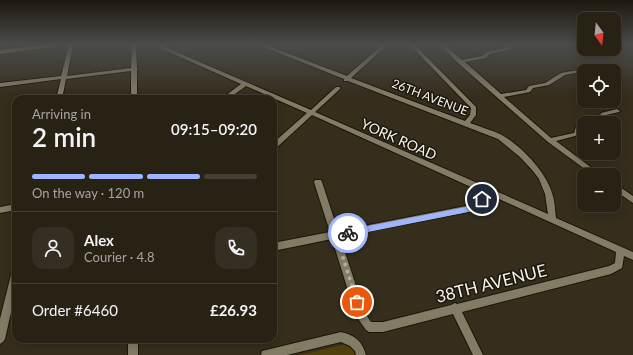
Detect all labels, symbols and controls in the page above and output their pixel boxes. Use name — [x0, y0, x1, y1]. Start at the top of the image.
north arrow — [577, 12, 621, 56]
map controls — [577, 12, 621, 212]
button: locate — [577, 64, 621, 108]
street label: 26TH AVENUE — [390, 76, 470, 118]
text: Arriving in — [32, 106, 91, 122]
street label: YORK ROAD — [359, 115, 439, 163]
button: + — [577, 116, 621, 160]
text: 09:15–09:20 — [171, 120, 257, 138]
text: 2 min — [32, 121, 96, 153]
button: − — [577, 168, 621, 212]
pin — [465, 182, 499, 216]
text: On the way · 120 m — [32, 185, 144, 201]
icon: home — [471, 188, 493, 210]
courier — [328, 213, 368, 253]
icon: bike — [337, 222, 359, 244]
button: person — [32, 227, 74, 269]
button: phone — [215, 227, 257, 269]
text: Alex — [84, 231, 114, 249]
text: Courier · 4.8 — [84, 249, 155, 265]
street label: 38TH AVENUE — [433, 259, 549, 307]
pin — [340, 285, 374, 319]
icon: bag — [346, 291, 368, 313]
text: Order #6460 — [32, 301, 118, 319]
text: £26.93 — [210, 301, 257, 319]

